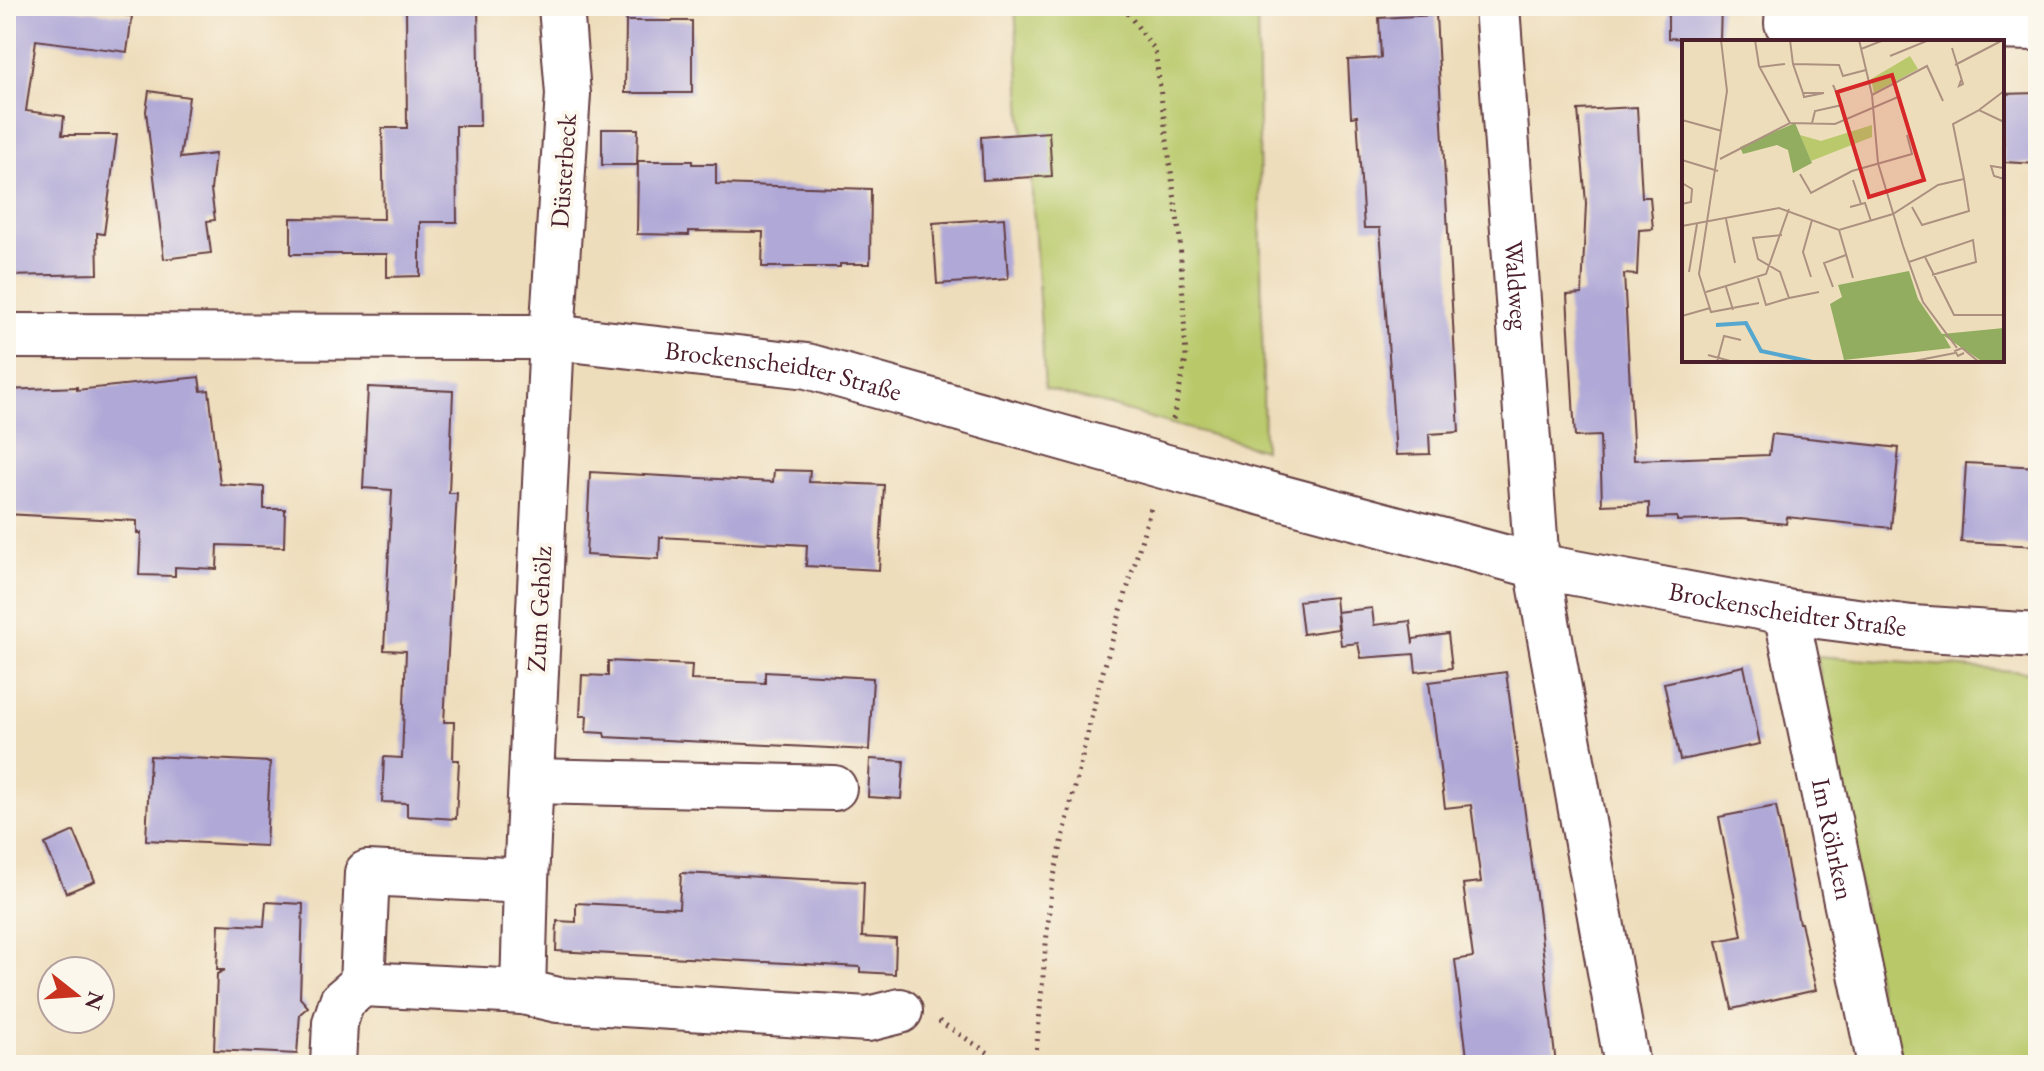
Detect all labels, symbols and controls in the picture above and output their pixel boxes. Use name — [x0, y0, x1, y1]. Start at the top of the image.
inset map — [1682, 40, 2004, 362]
street label: Düsterbeck — [542, 112, 584, 229]
street label: Waldweg — [1497, 239, 1537, 332]
street label: Brockenscheidter Straße — [663, 333, 905, 409]
street label: Zum Gehölz — [519, 545, 559, 673]
street label: Brockenscheidter Straße — [1666, 574, 1909, 644]
street label: Im Röhrken — [1804, 775, 1862, 903]
north arrow — [36, 955, 116, 1035]
text: N — [78, 988, 111, 1014]

